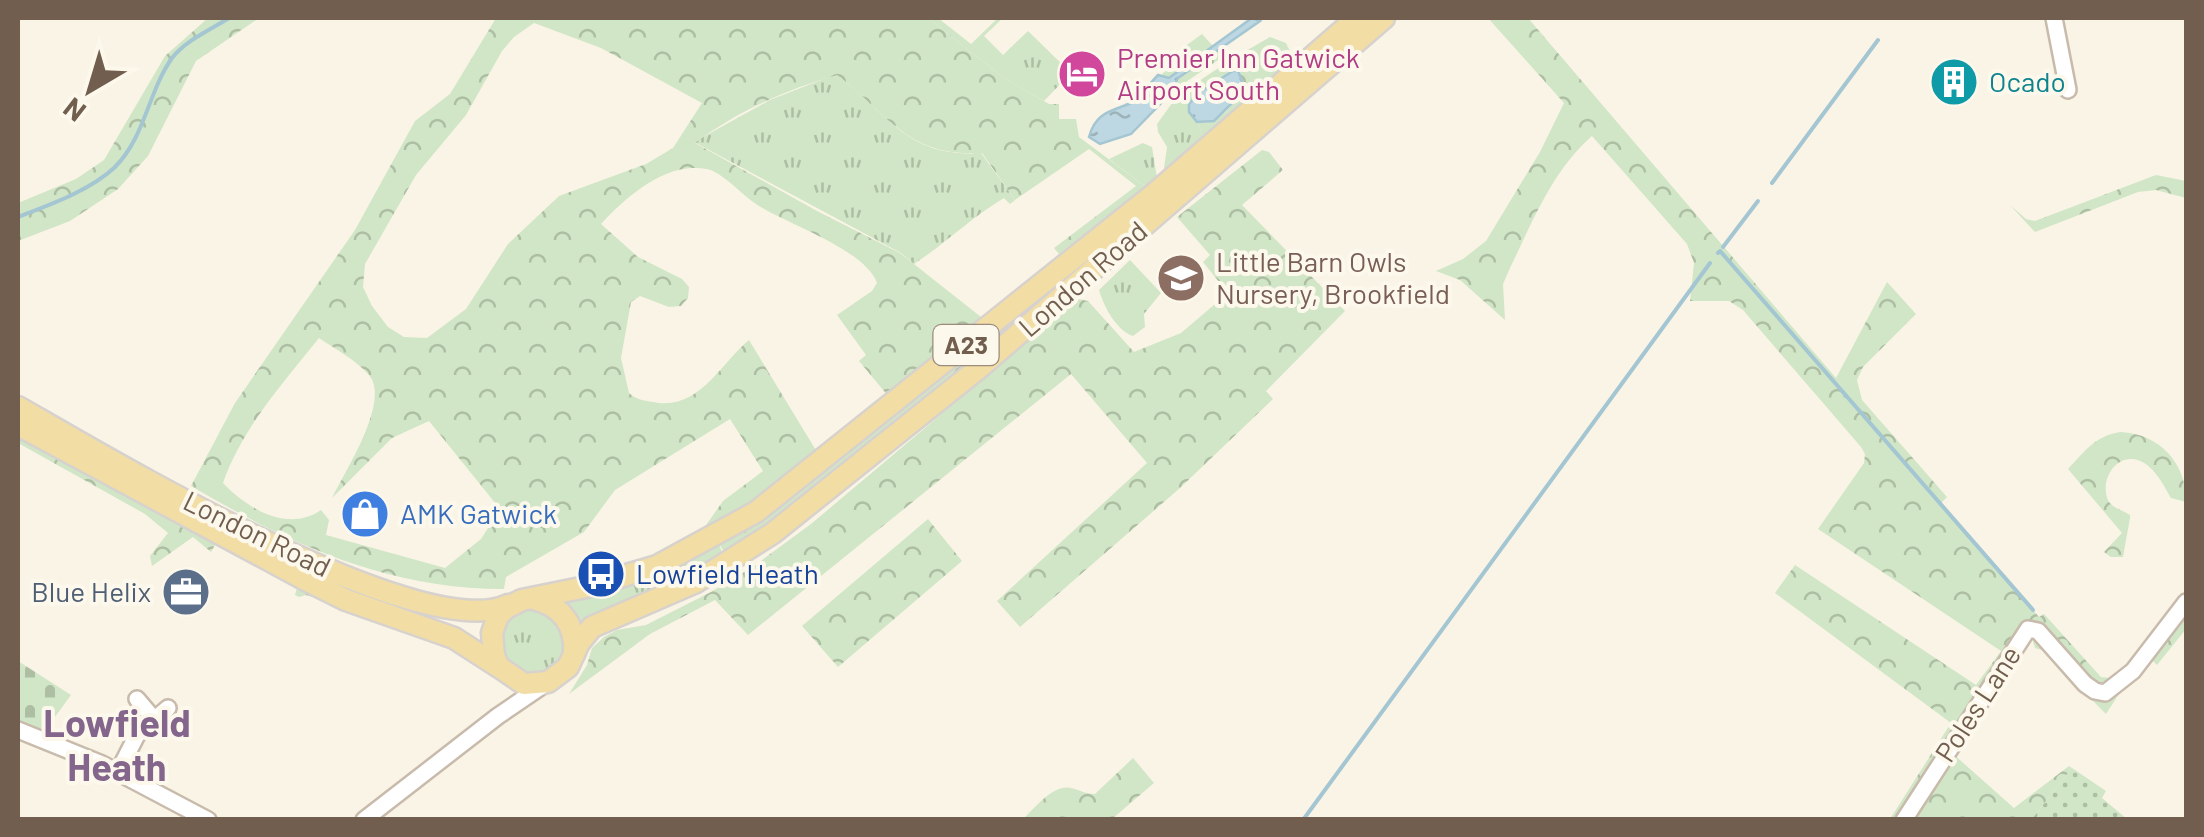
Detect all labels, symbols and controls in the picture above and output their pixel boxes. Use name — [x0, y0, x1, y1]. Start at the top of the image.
north arrow — [40, 40, 140, 140]
place label: Premier Inn Gatwick Airport South — [1117, 40, 1360, 106]
hotel icon: Premier Inn Gatwick Airport South — [1056, 48, 1108, 100]
building icon: Ocado — [1928, 56, 1980, 108]
place label: Ocado — [1989, 64, 2066, 98]
text: N — [56, 91, 92, 130]
street label: London Road — [1011, 213, 1154, 343]
place label: Little Barn Owls Nursery, Brookfield — [1216, 244, 1450, 310]
school or university icon: Little Barn Owls Nursery, Brookfield — [1155, 252, 1207, 304]
road number: A23 — [934, 325, 998, 365]
street label: London Road — [178, 483, 336, 583]
shop icon: AMK Gatwick — [339, 488, 391, 540]
place label: AMK Gatwick — [400, 496, 557, 530]
bus stop icon: Lowfield Heath — [575, 548, 627, 600]
place label: Lowfield Heath — [636, 556, 819, 590]
office icon: Blue Helix — [160, 566, 212, 618]
place label: Blue Helix — [31, 574, 151, 608]
street label: Poles Lane — [1927, 639, 2027, 768]
district label: Lowfield Heath — [43, 699, 191, 789]

